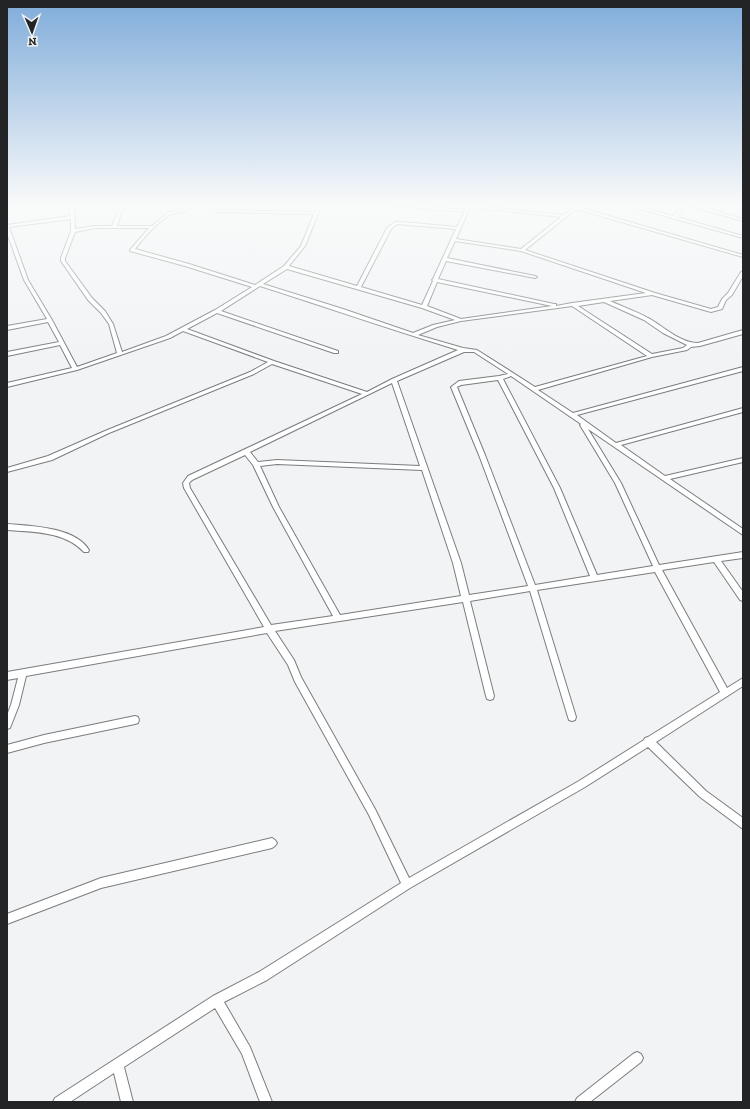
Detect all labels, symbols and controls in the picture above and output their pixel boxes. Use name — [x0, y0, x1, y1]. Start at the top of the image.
north arrow — [12, 12, 52, 52]
text: N — [27, 35, 37, 48]

